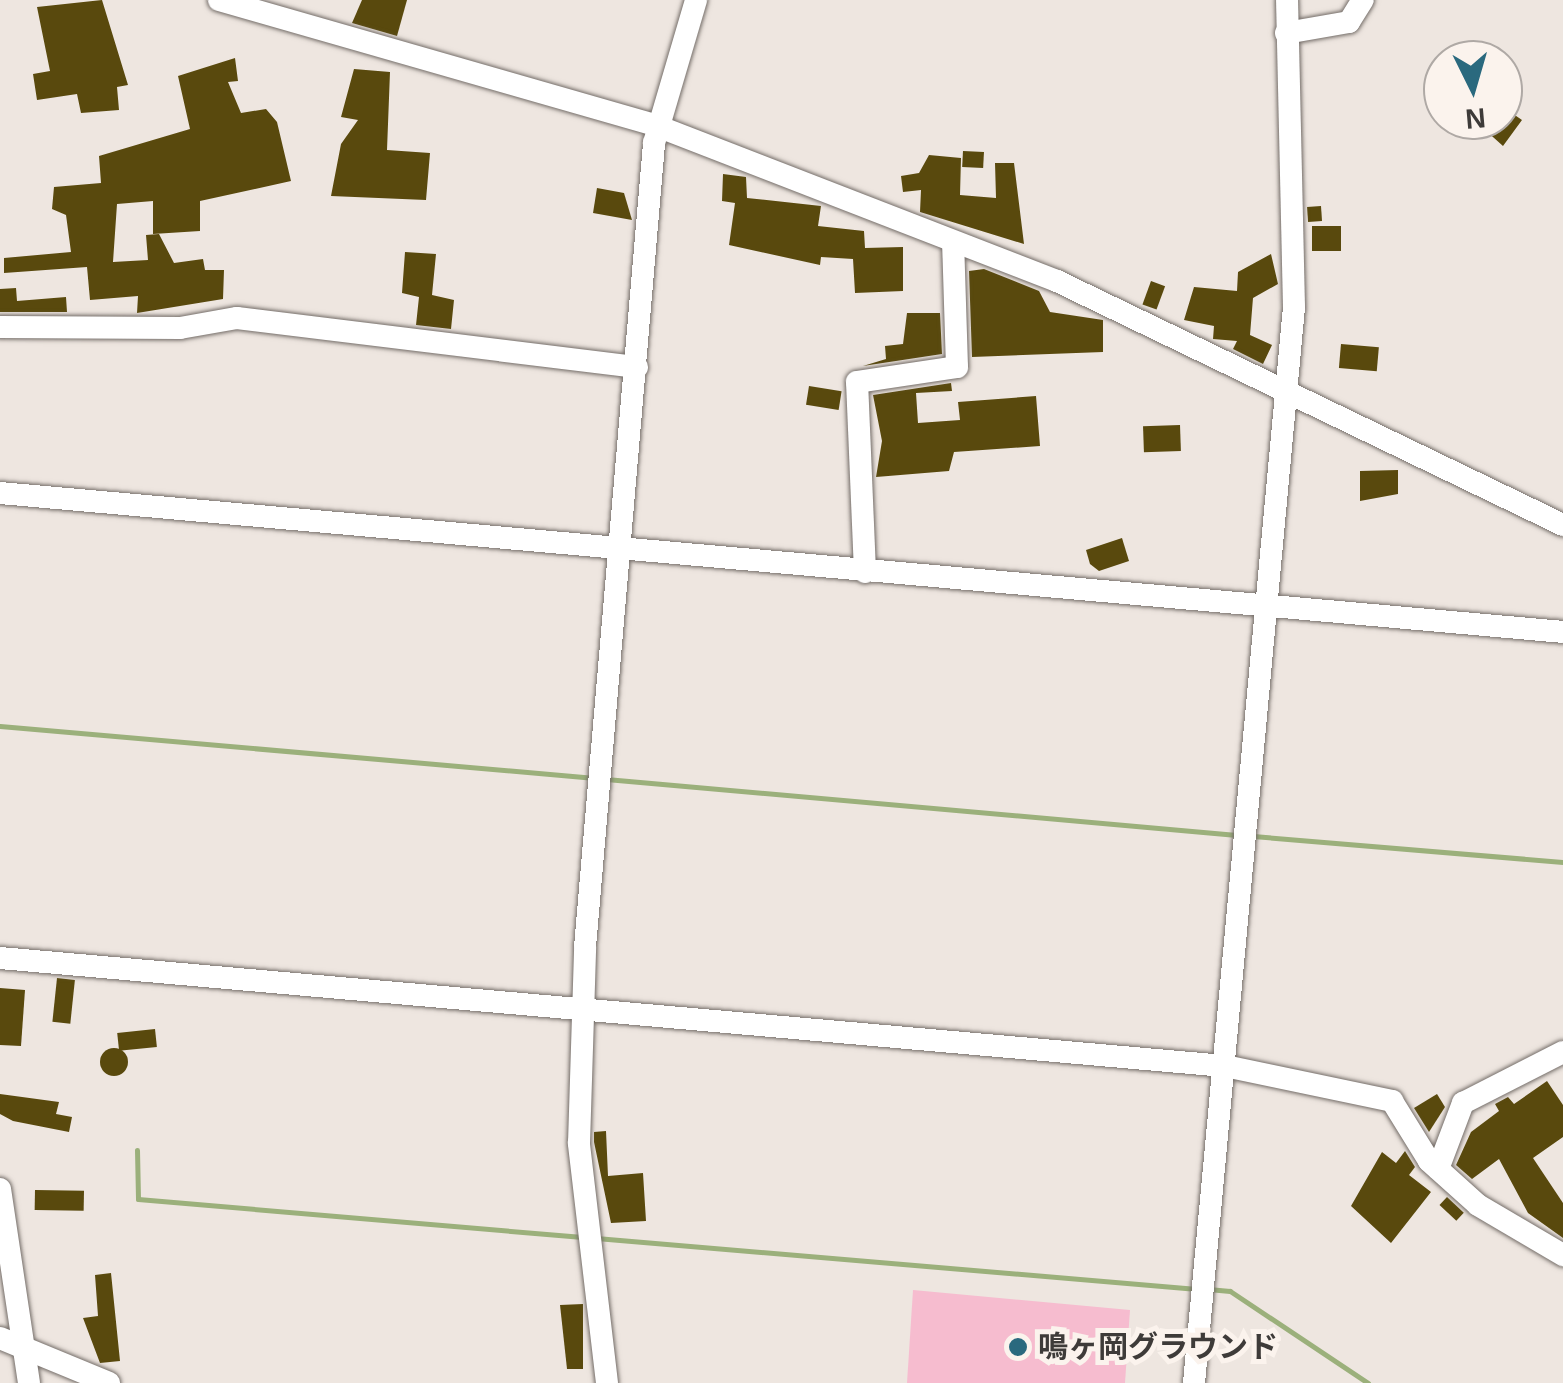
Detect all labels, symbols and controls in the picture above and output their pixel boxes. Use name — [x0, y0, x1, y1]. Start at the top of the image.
north arrow — [1423, 40, 1523, 140]
text: N — [1464, 102, 1487, 135]
place label: 鳴ヶ岡グラウンド — [1038, 1329, 1278, 1365]
marker: 鳴ヶ岡グラウンド — [1007, 1336, 1029, 1358]

